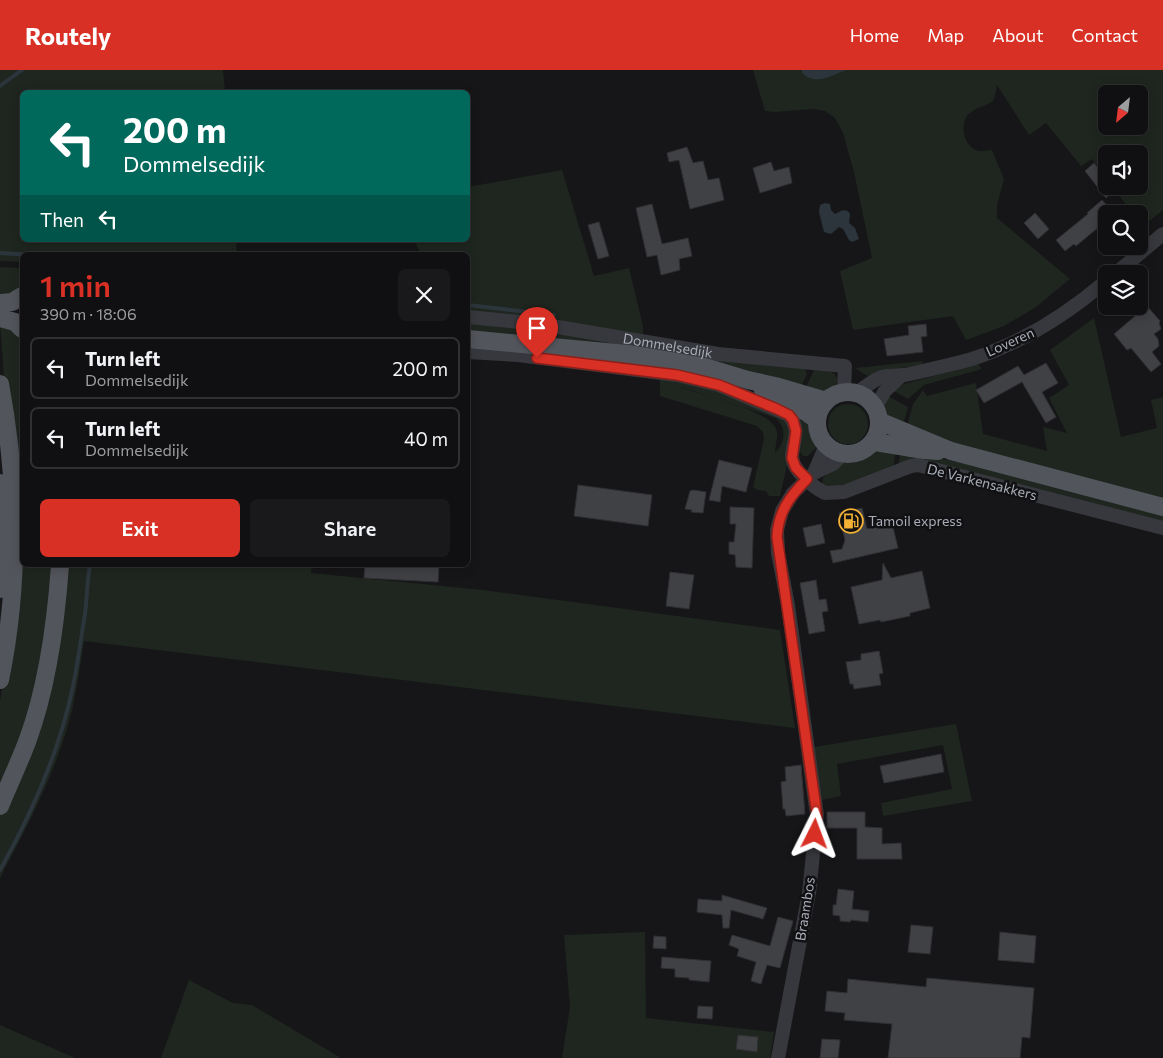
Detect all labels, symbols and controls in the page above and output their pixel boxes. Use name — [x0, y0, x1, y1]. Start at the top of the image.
text: Routely — [25, 21, 111, 50]
text: Home — [850, 24, 899, 46]
text: Map — [927, 24, 964, 46]
text: About — [992, 24, 1044, 46]
text: Contact — [1072, 24, 1138, 46]
north arrow — [1098, 85, 1148, 135]
map controls — [1098, 85, 1148, 315]
text: 200 m — [123, 107, 226, 150]
icon: left — [40, 110, 105, 175]
button: sound — [1098, 145, 1148, 195]
text: Dommelsedijk — [123, 150, 265, 177]
icon: left — [94, 205, 122, 233]
button: search — [1098, 205, 1148, 255]
text: Then — [40, 208, 84, 231]
button: layers — [1098, 265, 1148, 315]
text: 1 min — [40, 266, 111, 303]
button: close — [398, 269, 450, 321]
text: 390 m · 18:06 — [40, 304, 137, 323]
pin — [516, 307, 558, 358]
icon: arrive — [523, 314, 551, 342]
street label: Loveren — [983, 323, 1037, 360]
street label: Dommelsedijk — [622, 329, 714, 361]
text: Turn left — [85, 347, 160, 370]
icon: left — [42, 354, 70, 382]
text: 200 m — [393, 357, 448, 380]
text: Dommelsedijk — [85, 370, 189, 389]
text: Turn left — [85, 417, 160, 440]
icon: left — [42, 424, 70, 452]
text: 40 m — [404, 427, 448, 450]
text: Dommelsedijk — [85, 440, 189, 459]
street label: De Varkensakkers — [925, 460, 1039, 503]
button: Exit — [40, 499, 240, 557]
button: Share — [250, 499, 450, 557]
fuel station icon: Tamoil express — [838, 508, 864, 534]
place label: Tamoil express — [868, 512, 962, 529]
position arrow — [788, 807, 840, 859]
street label: Braambos — [791, 876, 818, 942]

